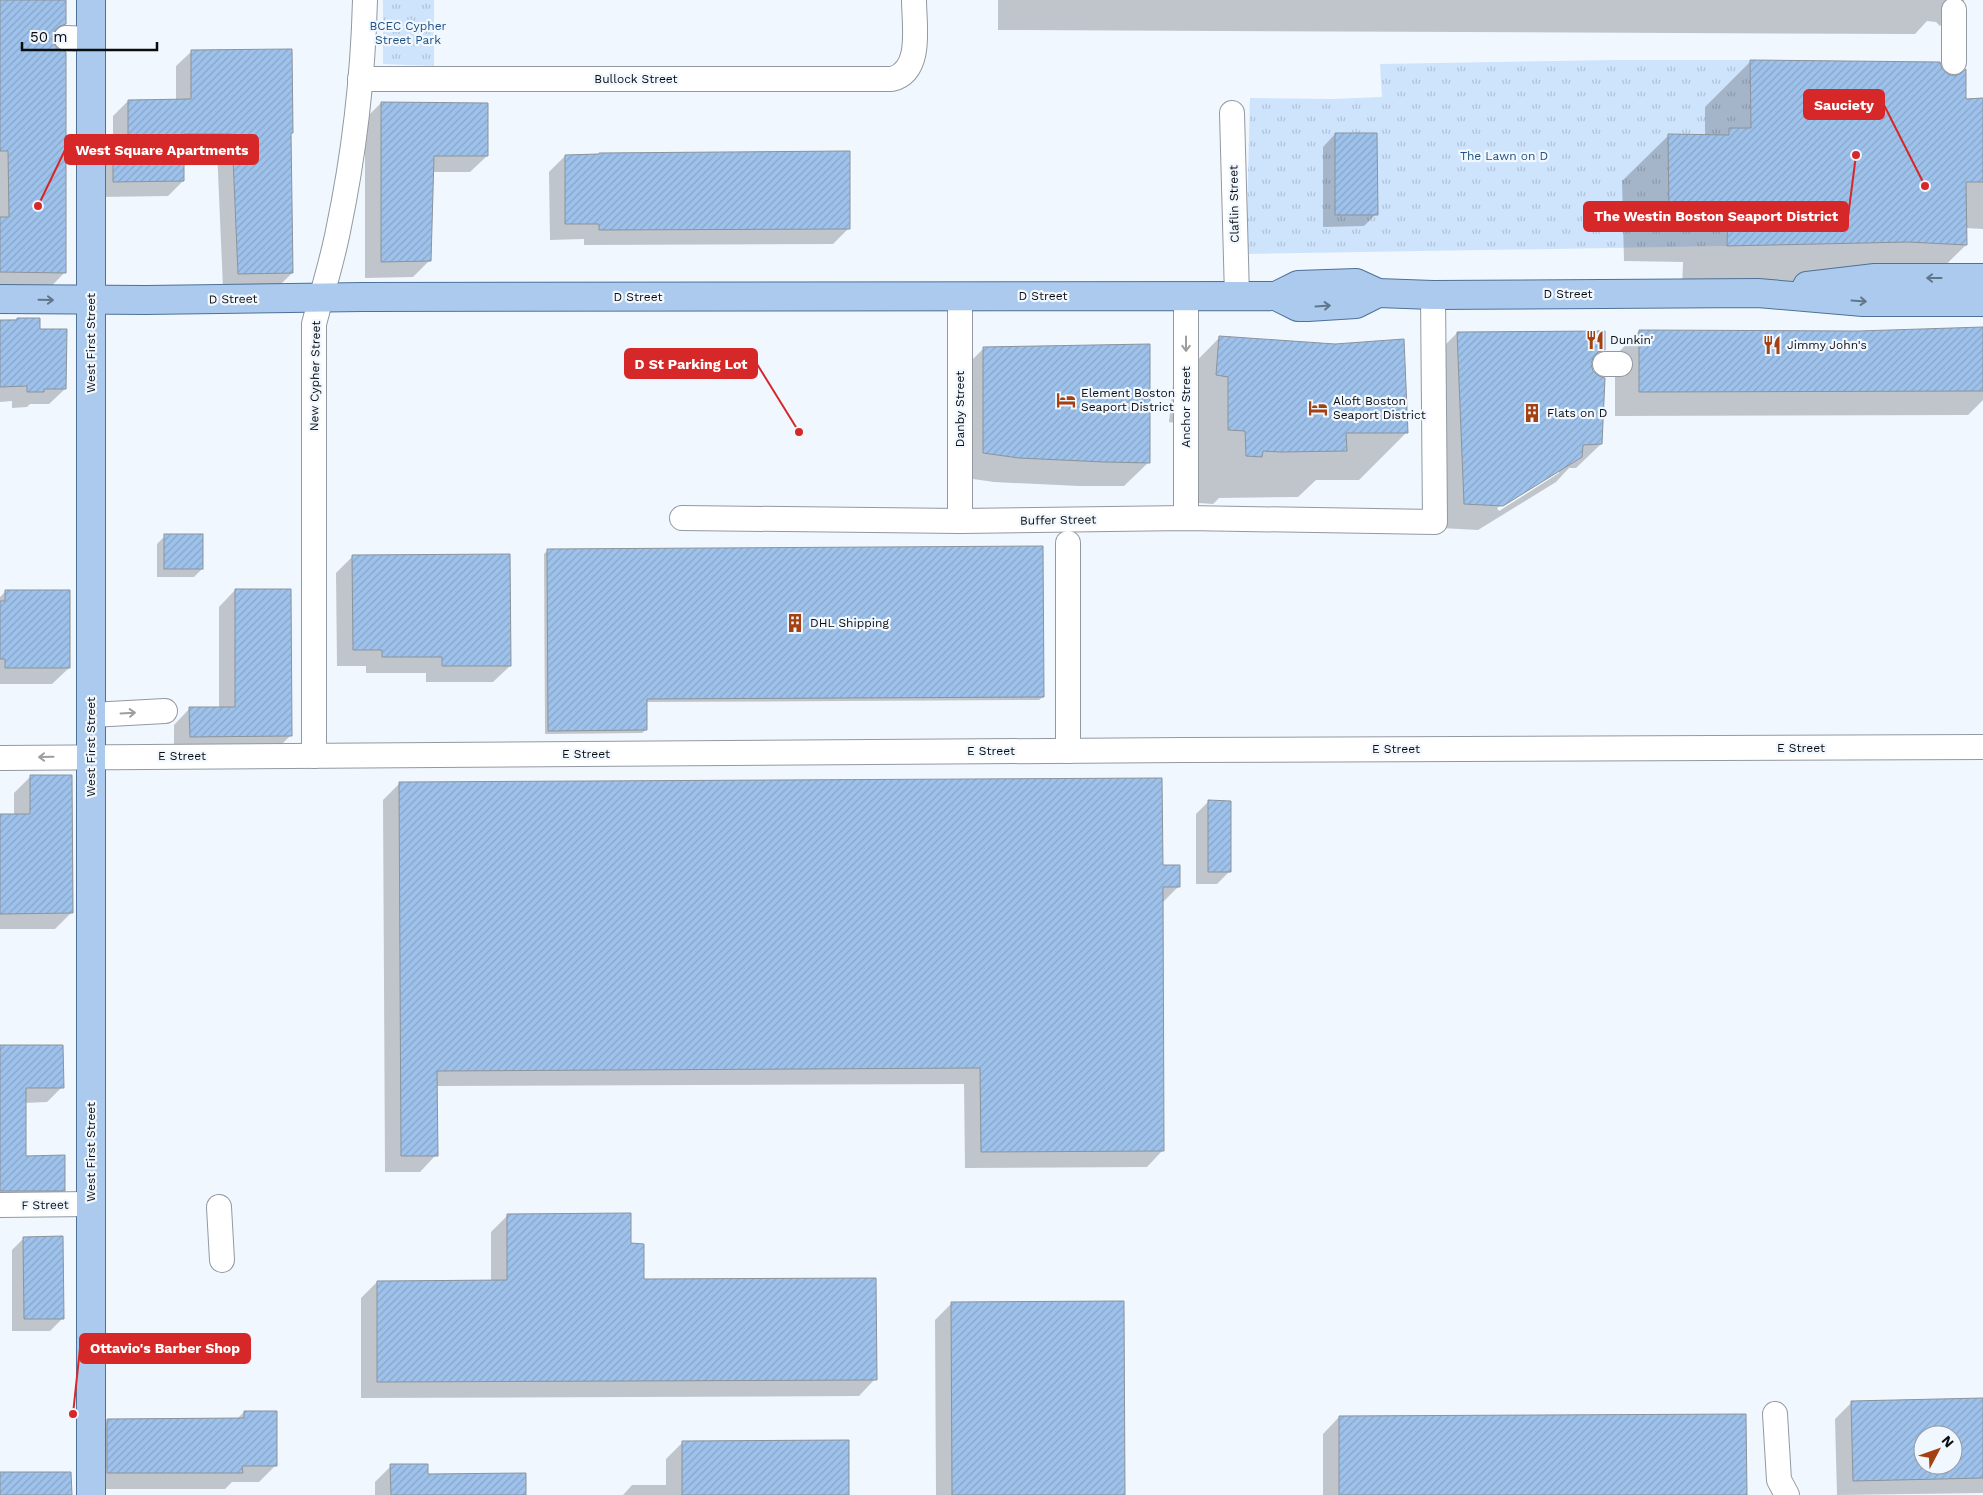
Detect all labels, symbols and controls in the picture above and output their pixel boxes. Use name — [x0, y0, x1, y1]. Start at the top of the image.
park label: BCEC Cypher Street Park — [369, 19, 447, 47]
scale bar — [22, 20, 158, 52]
text: 50 m — [30, 28, 67, 46]
street label: Bullock Street — [594, 72, 678, 86]
callout: Sauciety — [1804, 90, 1884, 119]
text: Sauciety — [1814, 97, 1874, 113]
callout: West Square Apartments — [65, 135, 258, 164]
text: West Square Apartments — [76, 142, 249, 158]
park label: The Lawn on D — [1460, 149, 1548, 163]
street label: Claflin Street — [1226, 165, 1242, 243]
callout: The Westin Boston Seaport District — [1584, 202, 1848, 231]
text: The Westin Boston Seaport District — [1594, 208, 1838, 224]
one-way arrow — [1927, 273, 1943, 283]
street label: D Street — [1544, 287, 1592, 301]
street label: D Street — [1019, 289, 1067, 303]
street label: D Street — [614, 290, 662, 304]
street label: D Street — [208, 292, 258, 306]
street label: West First Street — [84, 293, 98, 393]
one-way arrow — [37, 295, 53, 305]
one-way arrow — [1851, 296, 1867, 306]
one-way arrow — [1314, 301, 1330, 311]
street label: New Cypher Street — [307, 321, 323, 431]
restaurant icon: Dunkin' — [1584, 329, 1606, 351]
place label: Dunkin' — [1610, 333, 1654, 347]
restaurant icon: Jimmy John's — [1761, 334, 1783, 356]
one-way arrow — [1181, 336, 1191, 352]
place label: Jimmy John's — [1787, 338, 1867, 352]
callout: D St Parking Lot — [625, 349, 757, 378]
text: D St Parking Lot — [635, 356, 747, 372]
street label: Anchor Street — [1179, 366, 1193, 448]
street label: Danby Street — [953, 371, 967, 447]
place label: Element Boston Seaport District — [1081, 386, 1175, 414]
hotel icon: Element Boston Seaport District — [1055, 389, 1077, 411]
place label: Aloft Boston Seaport District — [1333, 394, 1426, 422]
hotel icon: Aloft Boston Seaport District — [1307, 397, 1329, 419]
building icon: Flats on D — [1521, 402, 1543, 424]
place label: Flats on D — [1547, 406, 1607, 420]
street label: Buffer Street — [1020, 512, 1096, 528]
building icon: DHL Shipping — [784, 612, 806, 634]
place label: DHL Shipping — [810, 616, 889, 630]
street label: West First Street — [84, 697, 98, 797]
one-way arrow — [120, 709, 136, 718]
street label: E Street — [1777, 741, 1825, 755]
street label: E Street — [1372, 742, 1420, 756]
street label: E Street — [967, 744, 1015, 758]
street label: E Street — [562, 747, 610, 761]
street label: E Street — [158, 749, 206, 763]
one-way arrow — [38, 752, 54, 762]
street label: West First Street — [84, 1102, 98, 1202]
street label: F Street — [21, 1198, 69, 1212]
callout: Ottavio's Barber Shop — [80, 1334, 250, 1363]
text: Ottavio's Barber Shop — [90, 1340, 240, 1356]
north arrow — [1913, 1425, 1963, 1475]
text: N — [1938, 1432, 1957, 1451]

